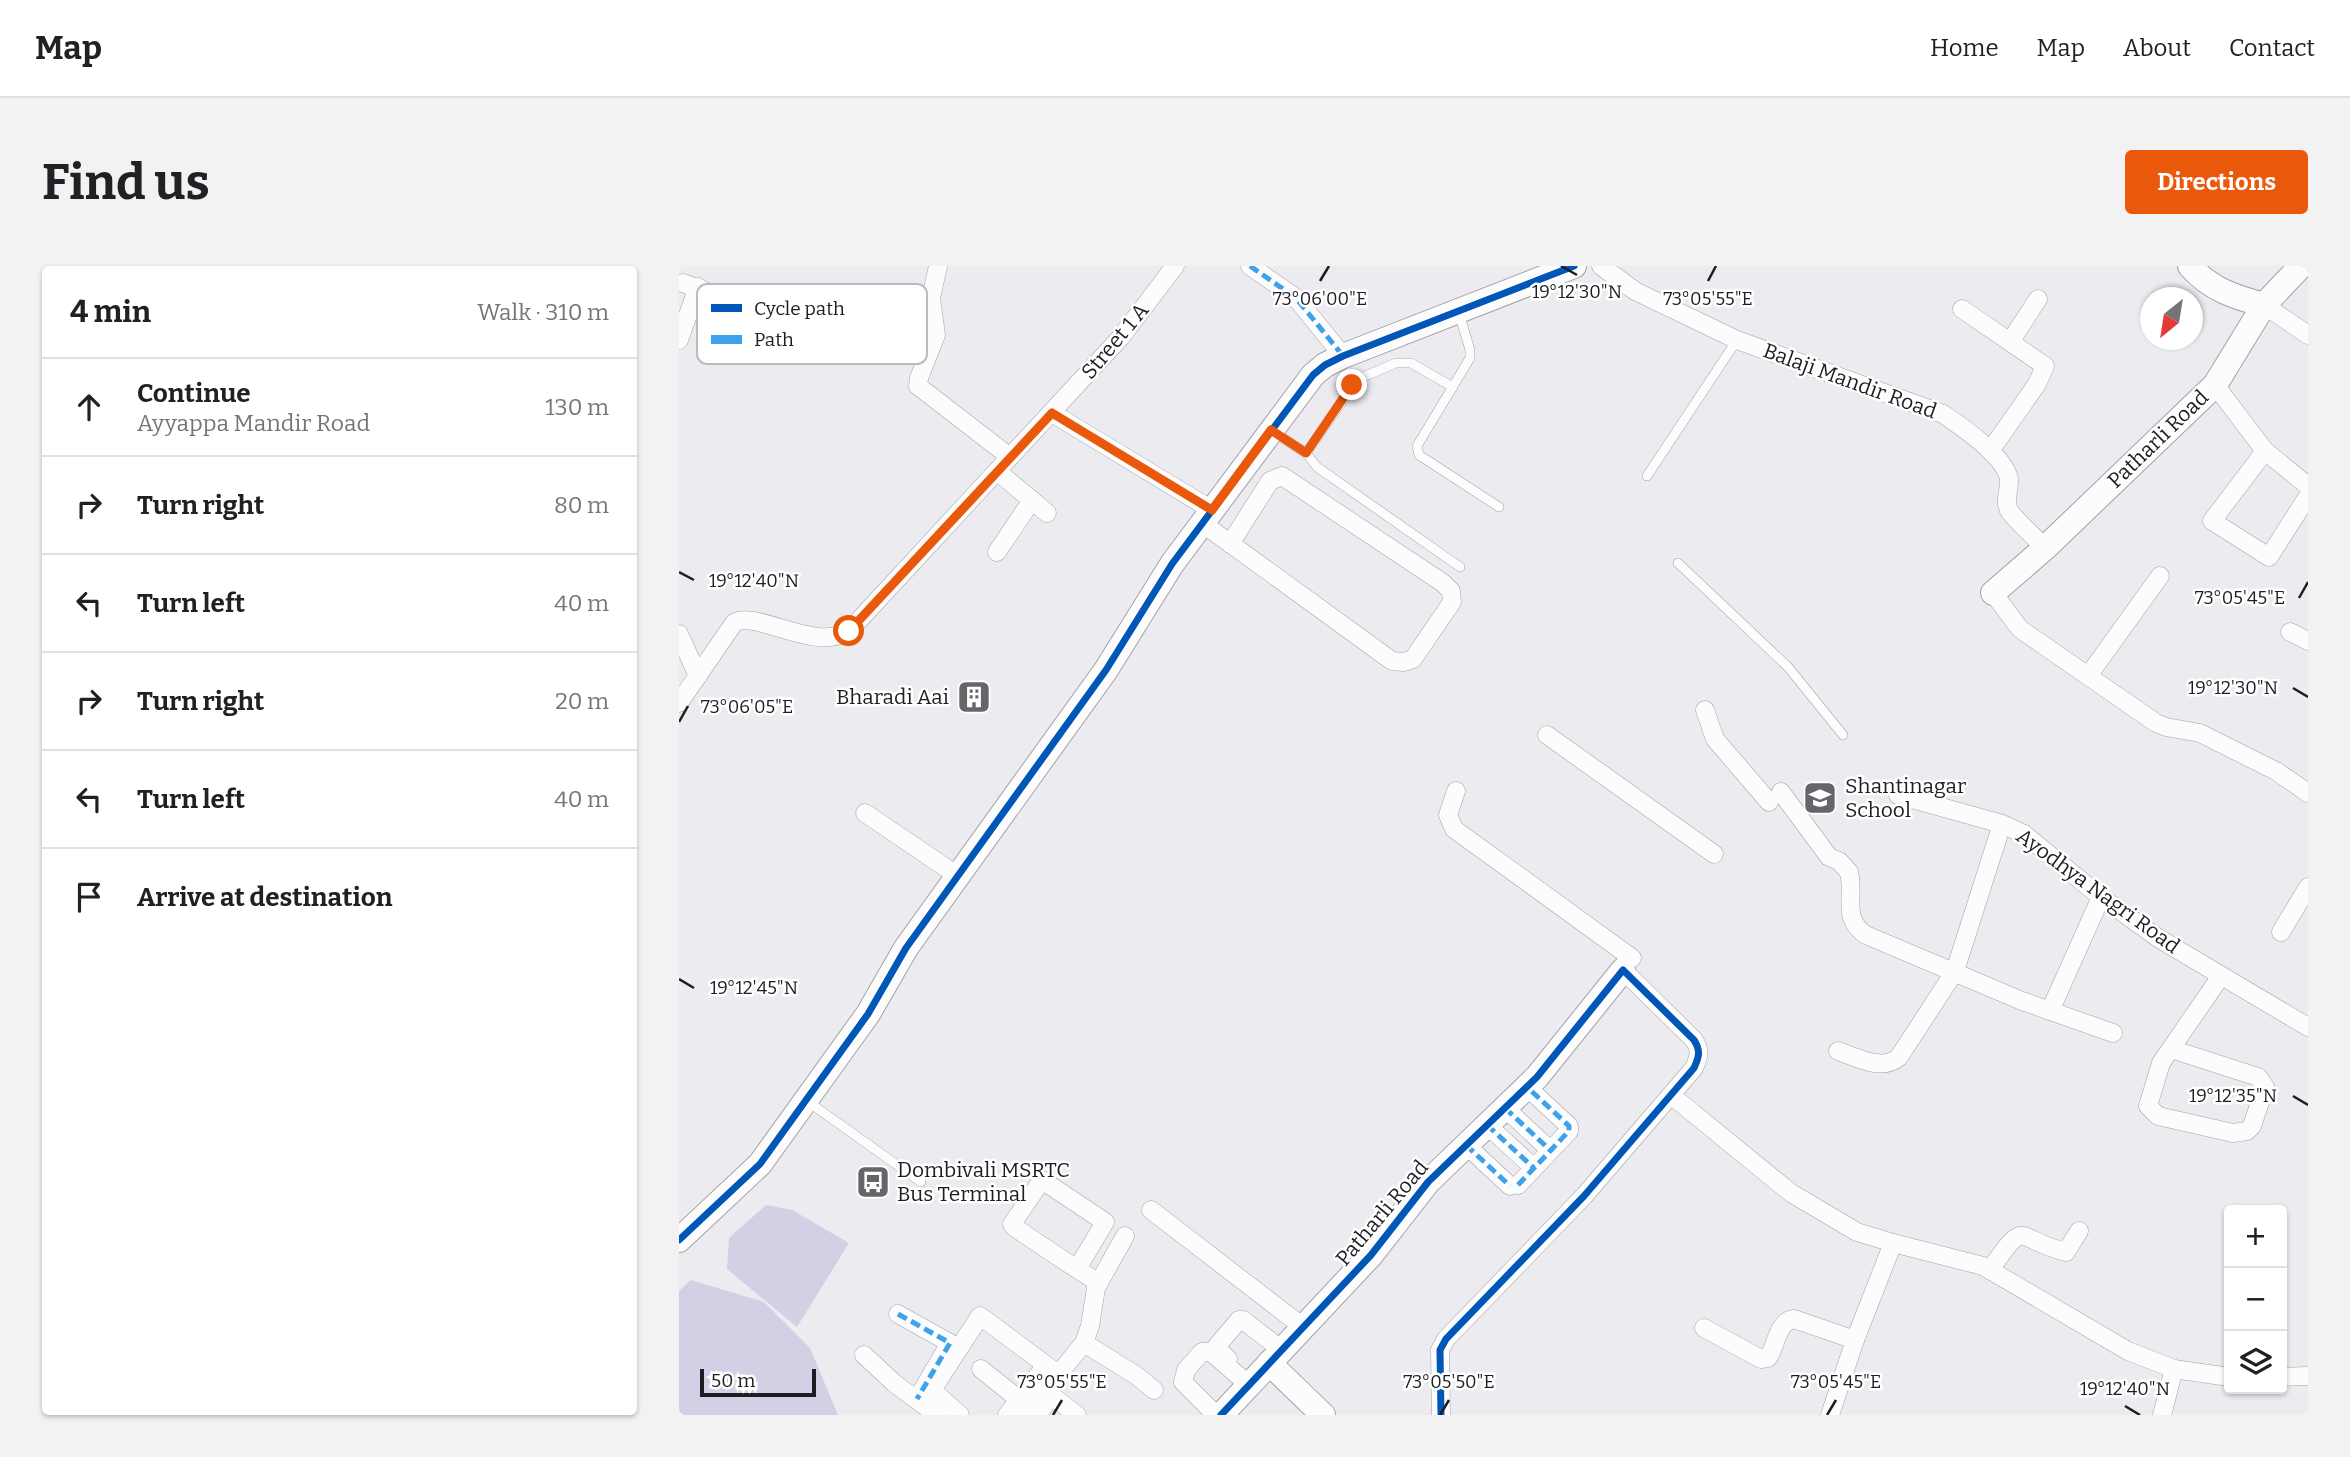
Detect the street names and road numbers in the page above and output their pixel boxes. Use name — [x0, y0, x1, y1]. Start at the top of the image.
street label: Street 1 A — [1076, 298, 1154, 384]
street label: Balaji Mandir Road — [1760, 338, 1940, 424]
street label: Patharli Road — [2102, 384, 2214, 494]
street label: Ayodhya Nagri Road — [2011, 823, 2185, 959]
street label: Patharli Road — [1330, 1155, 1434, 1271]

